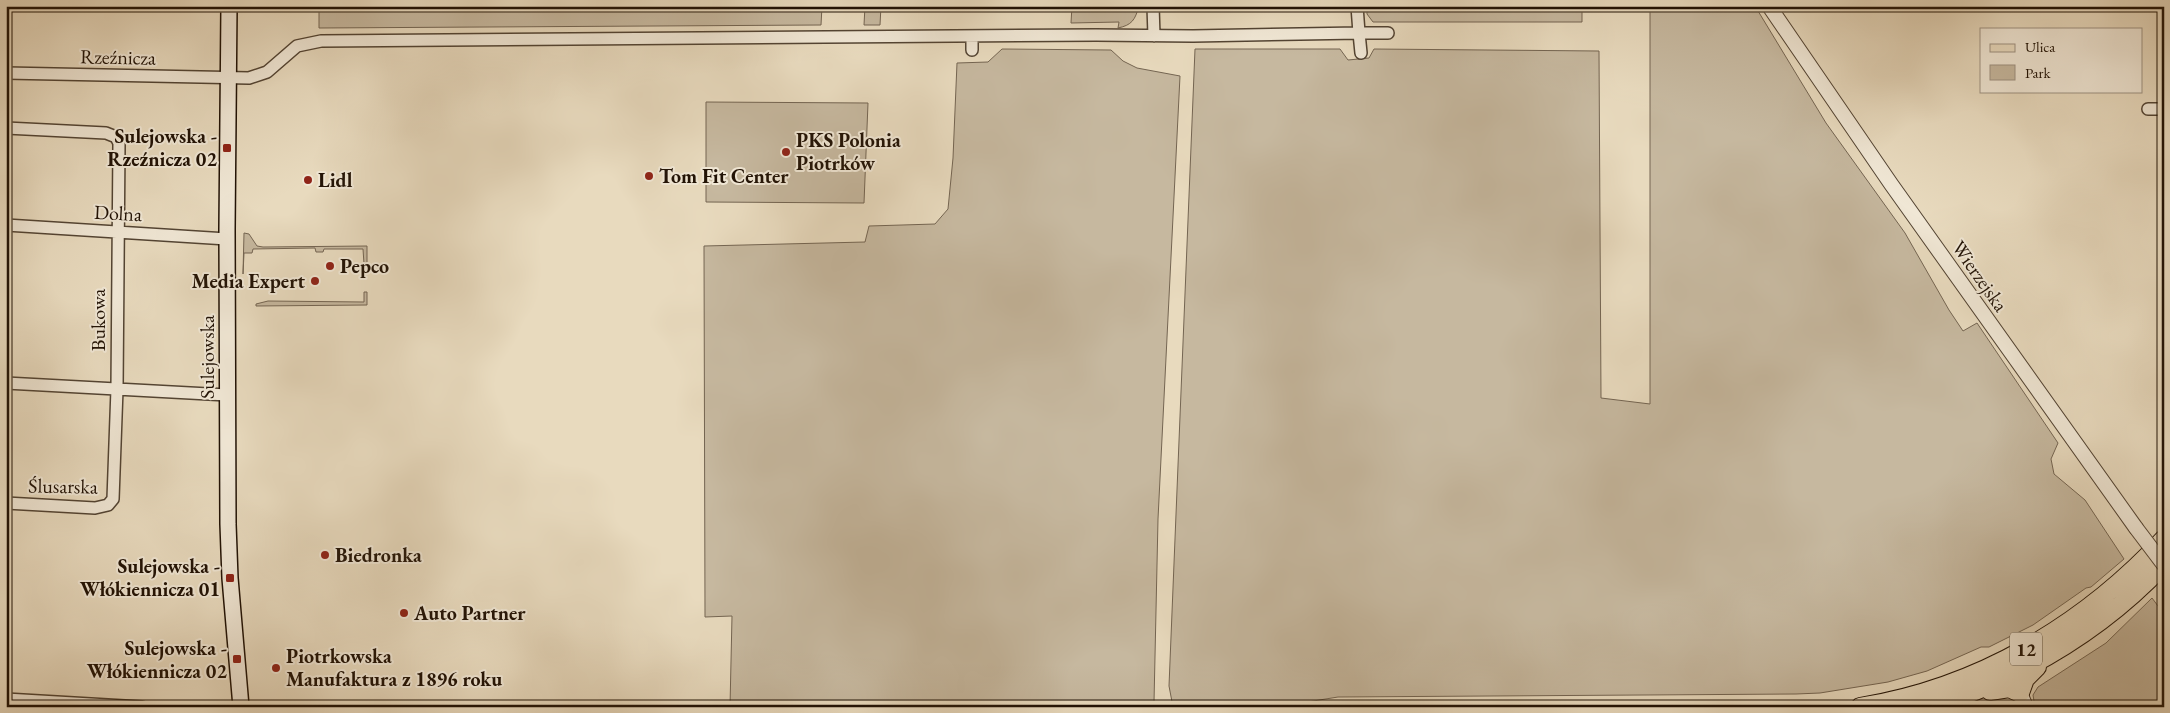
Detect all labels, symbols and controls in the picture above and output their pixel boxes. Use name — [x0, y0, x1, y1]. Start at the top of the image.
legend — [1980, 28, 2142, 92]
text: Ulica — [2025, 37, 2055, 56]
street label: Rzeźnicza — [80, 43, 156, 71]
text: Park — [2025, 63, 2052, 82]
place label: Sulejowska - Rzeźnicza 02 — [107, 123, 217, 172]
place label: PKS Polonia Piotrków — [796, 127, 901, 176]
marker: Sulejowska - Rzeźnicza 02 — [221, 142, 233, 154]
marker: PKS Polonia Piotrków — [780, 146, 792, 158]
place label: Tom Fit Center — [659, 163, 789, 189]
place label: Lidl — [318, 167, 353, 193]
marker: Tom Fit Center — [643, 170, 655, 182]
marker: Lidl — [302, 174, 314, 186]
street label: Dolna — [93, 199, 143, 227]
street label: Wierzejska — [1946, 235, 2014, 317]
place label: Pepco — [340, 253, 389, 279]
marker: Pepco — [324, 260, 336, 272]
place label: Media Expert — [192, 268, 305, 294]
marker: Media Expert — [309, 275, 321, 287]
street label: Bukowa — [85, 289, 111, 351]
street label: Sulejowska — [194, 315, 220, 399]
street label: Ślusarska — [28, 472, 98, 500]
place label: Biedronka — [335, 542, 422, 568]
marker: Biedronka — [319, 549, 331, 561]
place label: Sulejowska - Włókiennicza 01 — [80, 553, 220, 602]
marker: Sulejowska - Włókiennicza 01 — [224, 572, 236, 584]
place label: Auto Partner — [413, 600, 526, 626]
marker: Auto Partner — [398, 607, 410, 619]
road number: 12 — [2010, 633, 2042, 666]
place label: Sulejowska - Włókiennicza 02 — [87, 635, 227, 684]
place label: Piotrkowska Manufaktura z 1896 roku — [286, 643, 502, 692]
marker: Sulejowska - Włókiennicza 02 — [231, 653, 243, 665]
marker: Piotrkowska Manufaktura z 1896 roku — [270, 662, 282, 674]

